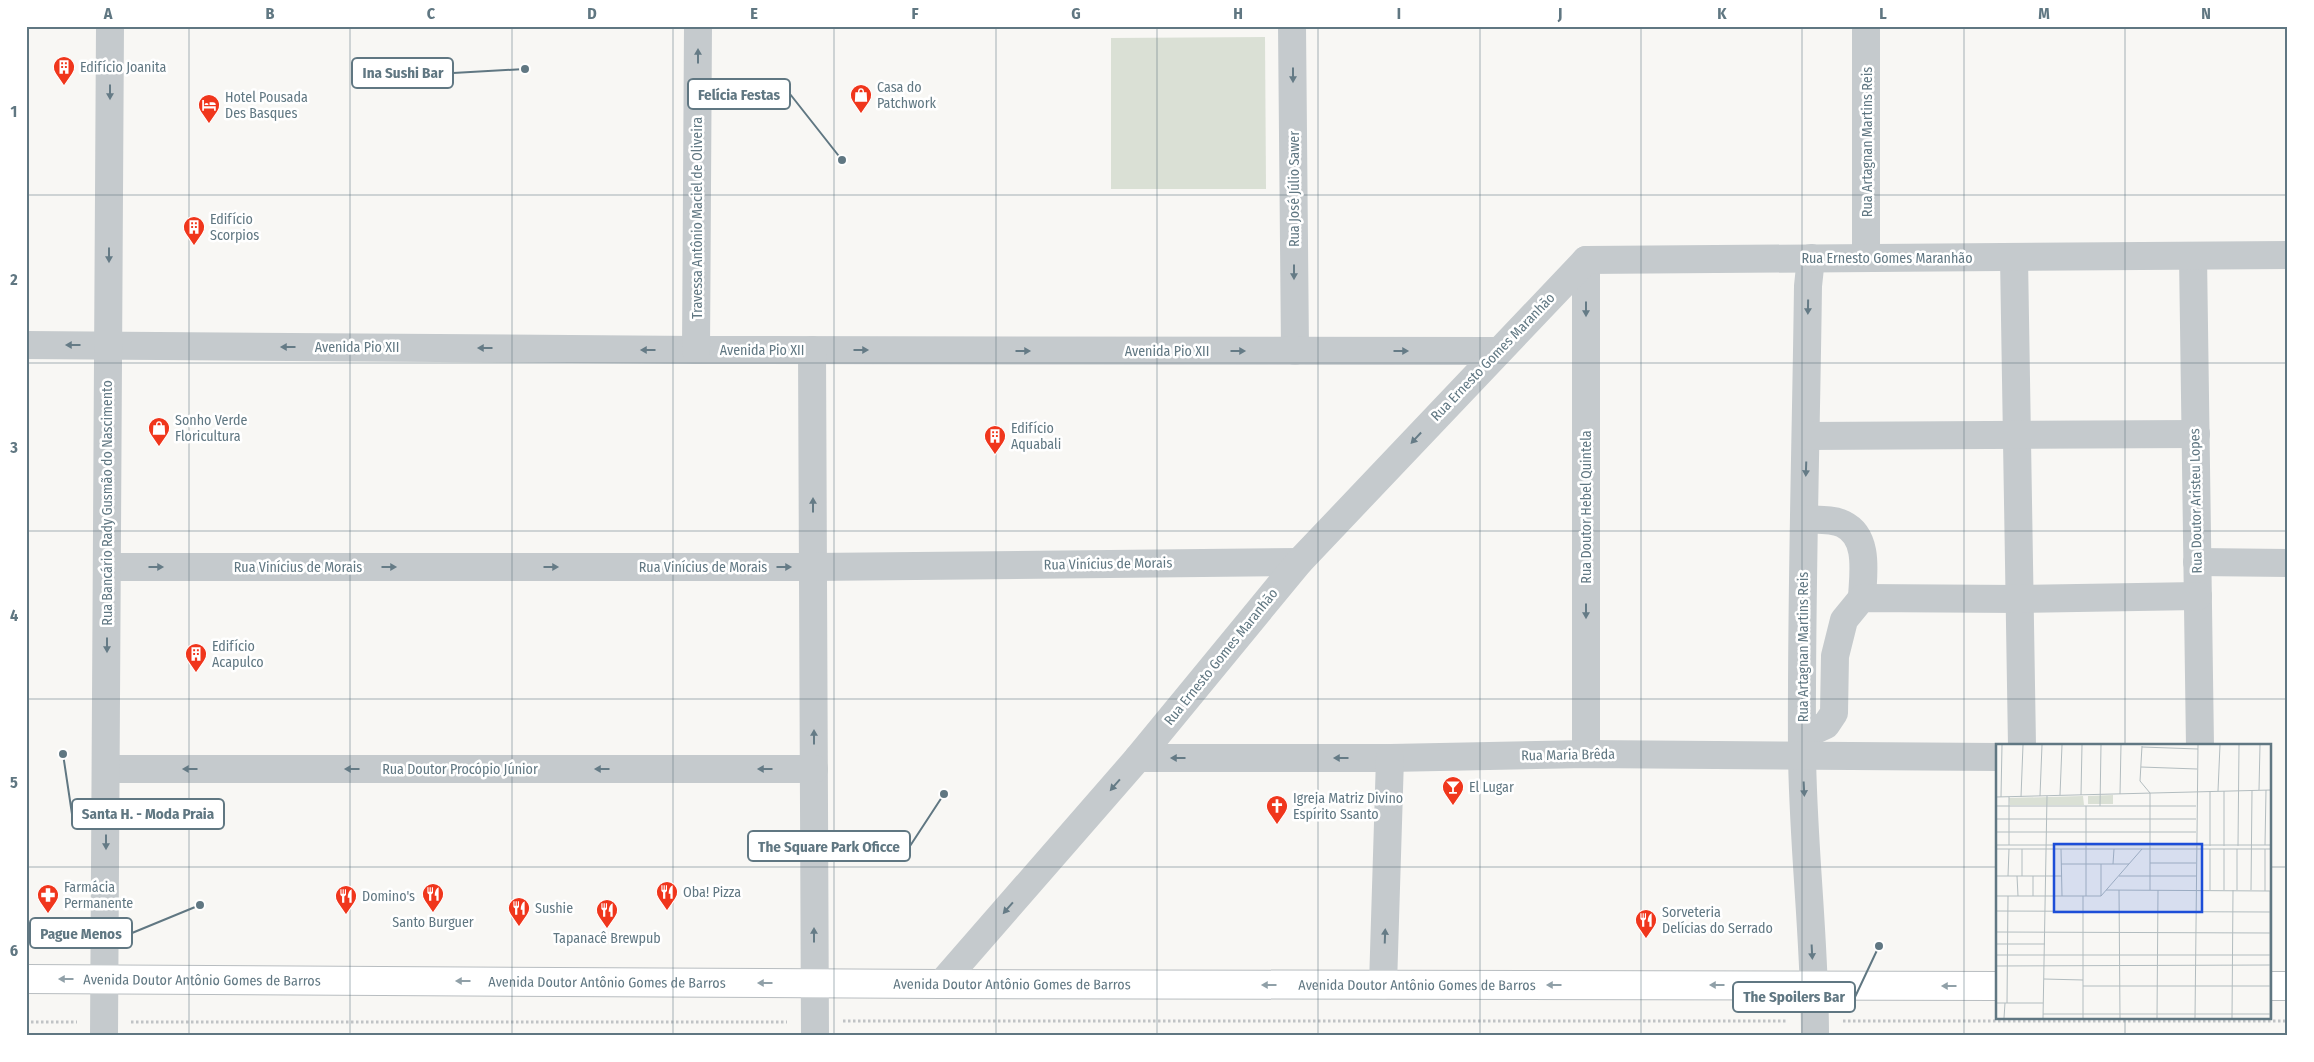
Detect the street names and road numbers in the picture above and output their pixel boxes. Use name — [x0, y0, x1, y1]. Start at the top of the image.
street label: Rua Artagnan Martins Reis — [1859, 67, 1876, 217]
street label: Travessa Antônio Maciel de Oliveira — [689, 117, 706, 319]
street label: Rua José Júlio Sawer — [1286, 131, 1303, 247]
street label: Rua Ernesto Gomes Maranhão — [1801, 250, 1973, 267]
street label: Rua Ernesto Gomes Maranhão — [1427, 290, 1559, 424]
street label: Avenida Pio XII — [315, 339, 399, 356]
street label: Avenida Pio XII — [720, 342, 804, 359]
street label: Avenida Pio XII — [1125, 343, 1209, 360]
street label: Rua Bancário Rady Gusmão do Nascimento — [99, 380, 116, 626]
street label: Rua Doutor Aristeu Lopes — [2186, 428, 2206, 574]
street label: Rua Doutor Hebel Quintela — [1578, 430, 1595, 584]
street label: Rua Vinícius de Morais — [1044, 554, 1172, 574]
street label: Rua Vinícius de Morais — [234, 559, 362, 576]
street label: Rua Vinícius de Morais — [639, 559, 767, 576]
street label: Rua Artagnan Martins Reis — [1795, 572, 1812, 722]
street label: Rua Ernesto Gomes Maranhão — [1161, 585, 1281, 729]
street label: Rua Maria Brêda — [1521, 746, 1615, 764]
street label: Rua Doutor Procópio Júnior — [382, 761, 538, 778]
street label: Avenida Doutor Antônio Gomes de Barros — [83, 971, 321, 989]
street label: Avenida Doutor Antônio Gomes de Barros — [488, 973, 726, 991]
street label: Avenida Doutor Antônio Gomes de Barros — [893, 975, 1131, 993]
street label: Avenida Doutor Antônio Gomes de Barros — [1298, 976, 1536, 994]

